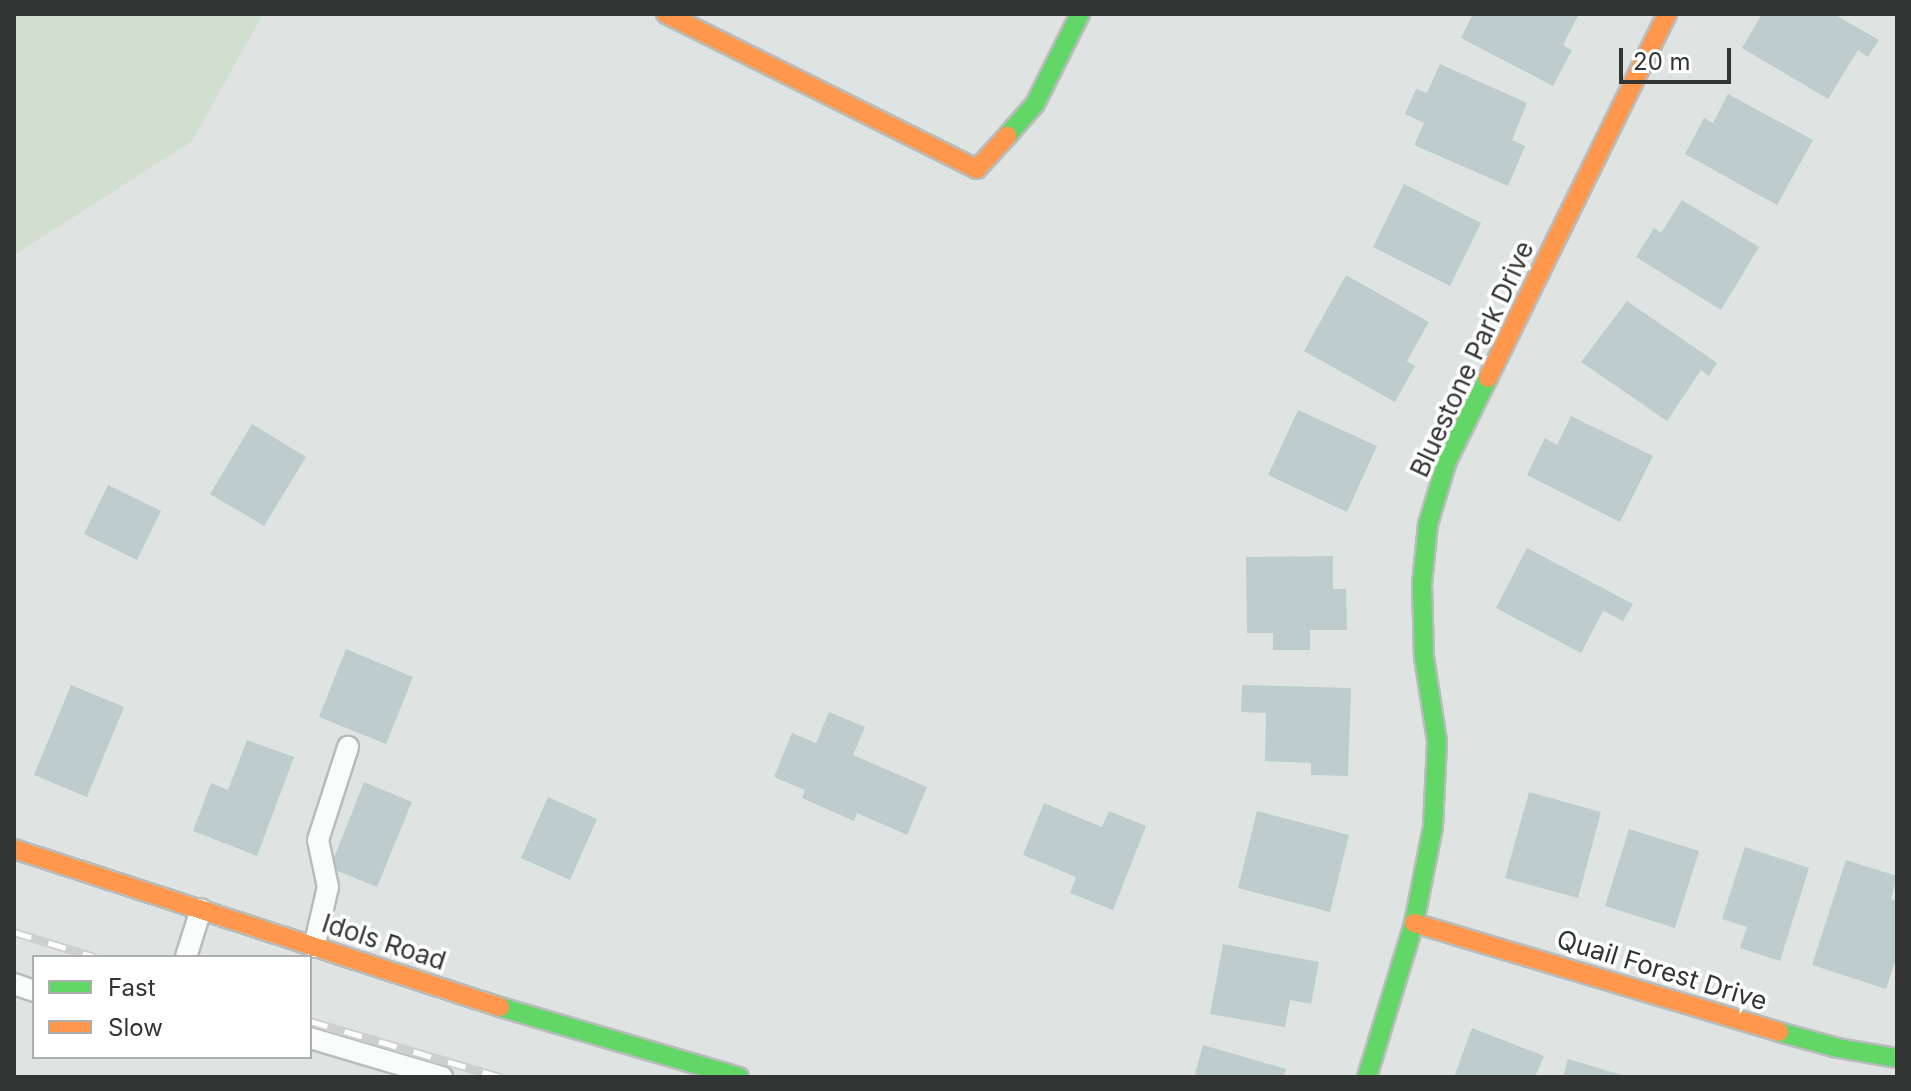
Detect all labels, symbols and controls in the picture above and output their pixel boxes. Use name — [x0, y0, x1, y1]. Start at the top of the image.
scale bar — [1623, 32, 1735, 82]
text: 20 m — [1633, 47, 1691, 76]
street label: Bluestone Park Drive — [1404, 236, 1540, 482]
street label: Idols Road — [318, 907, 450, 977]
street label: Quail Forest Drive — [1553, 923, 1771, 1017]
legend — [32, 955, 312, 1059]
text: Fast — [108, 973, 156, 1002]
text: Slow — [108, 1013, 163, 1042]

